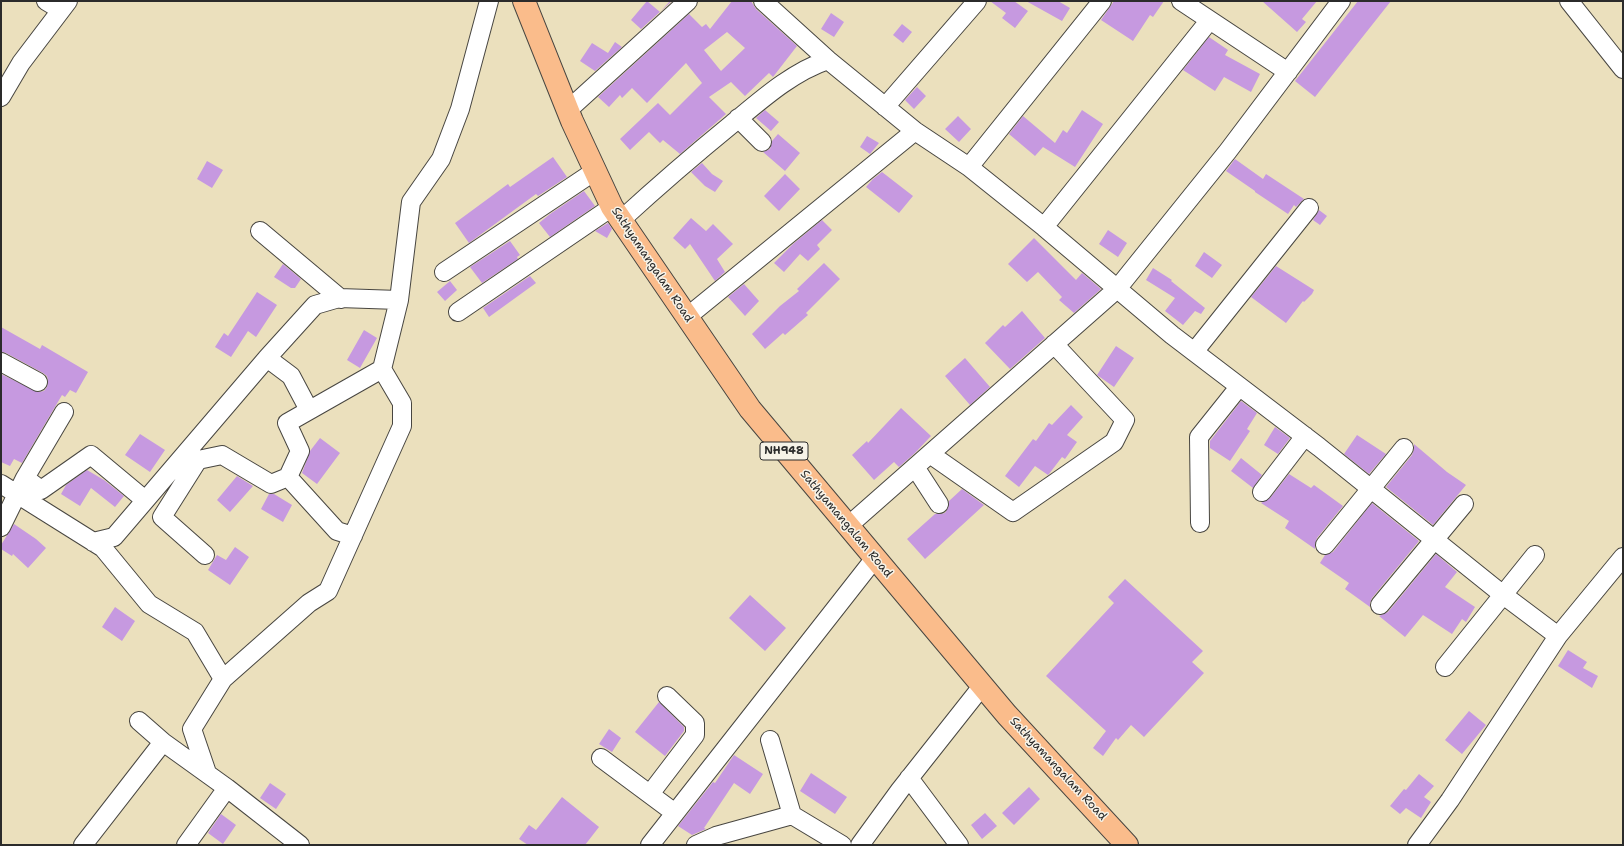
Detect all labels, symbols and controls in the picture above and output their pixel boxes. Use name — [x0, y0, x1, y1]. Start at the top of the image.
street label: Sathyamangalam Road — [608, 205, 696, 325]
road number: NH948 — [760, 442, 808, 460]
street label: Sathyamangalam Road — [797, 467, 895, 581]
street label: Sathyamangalam Road — [1006, 714, 1110, 824]

